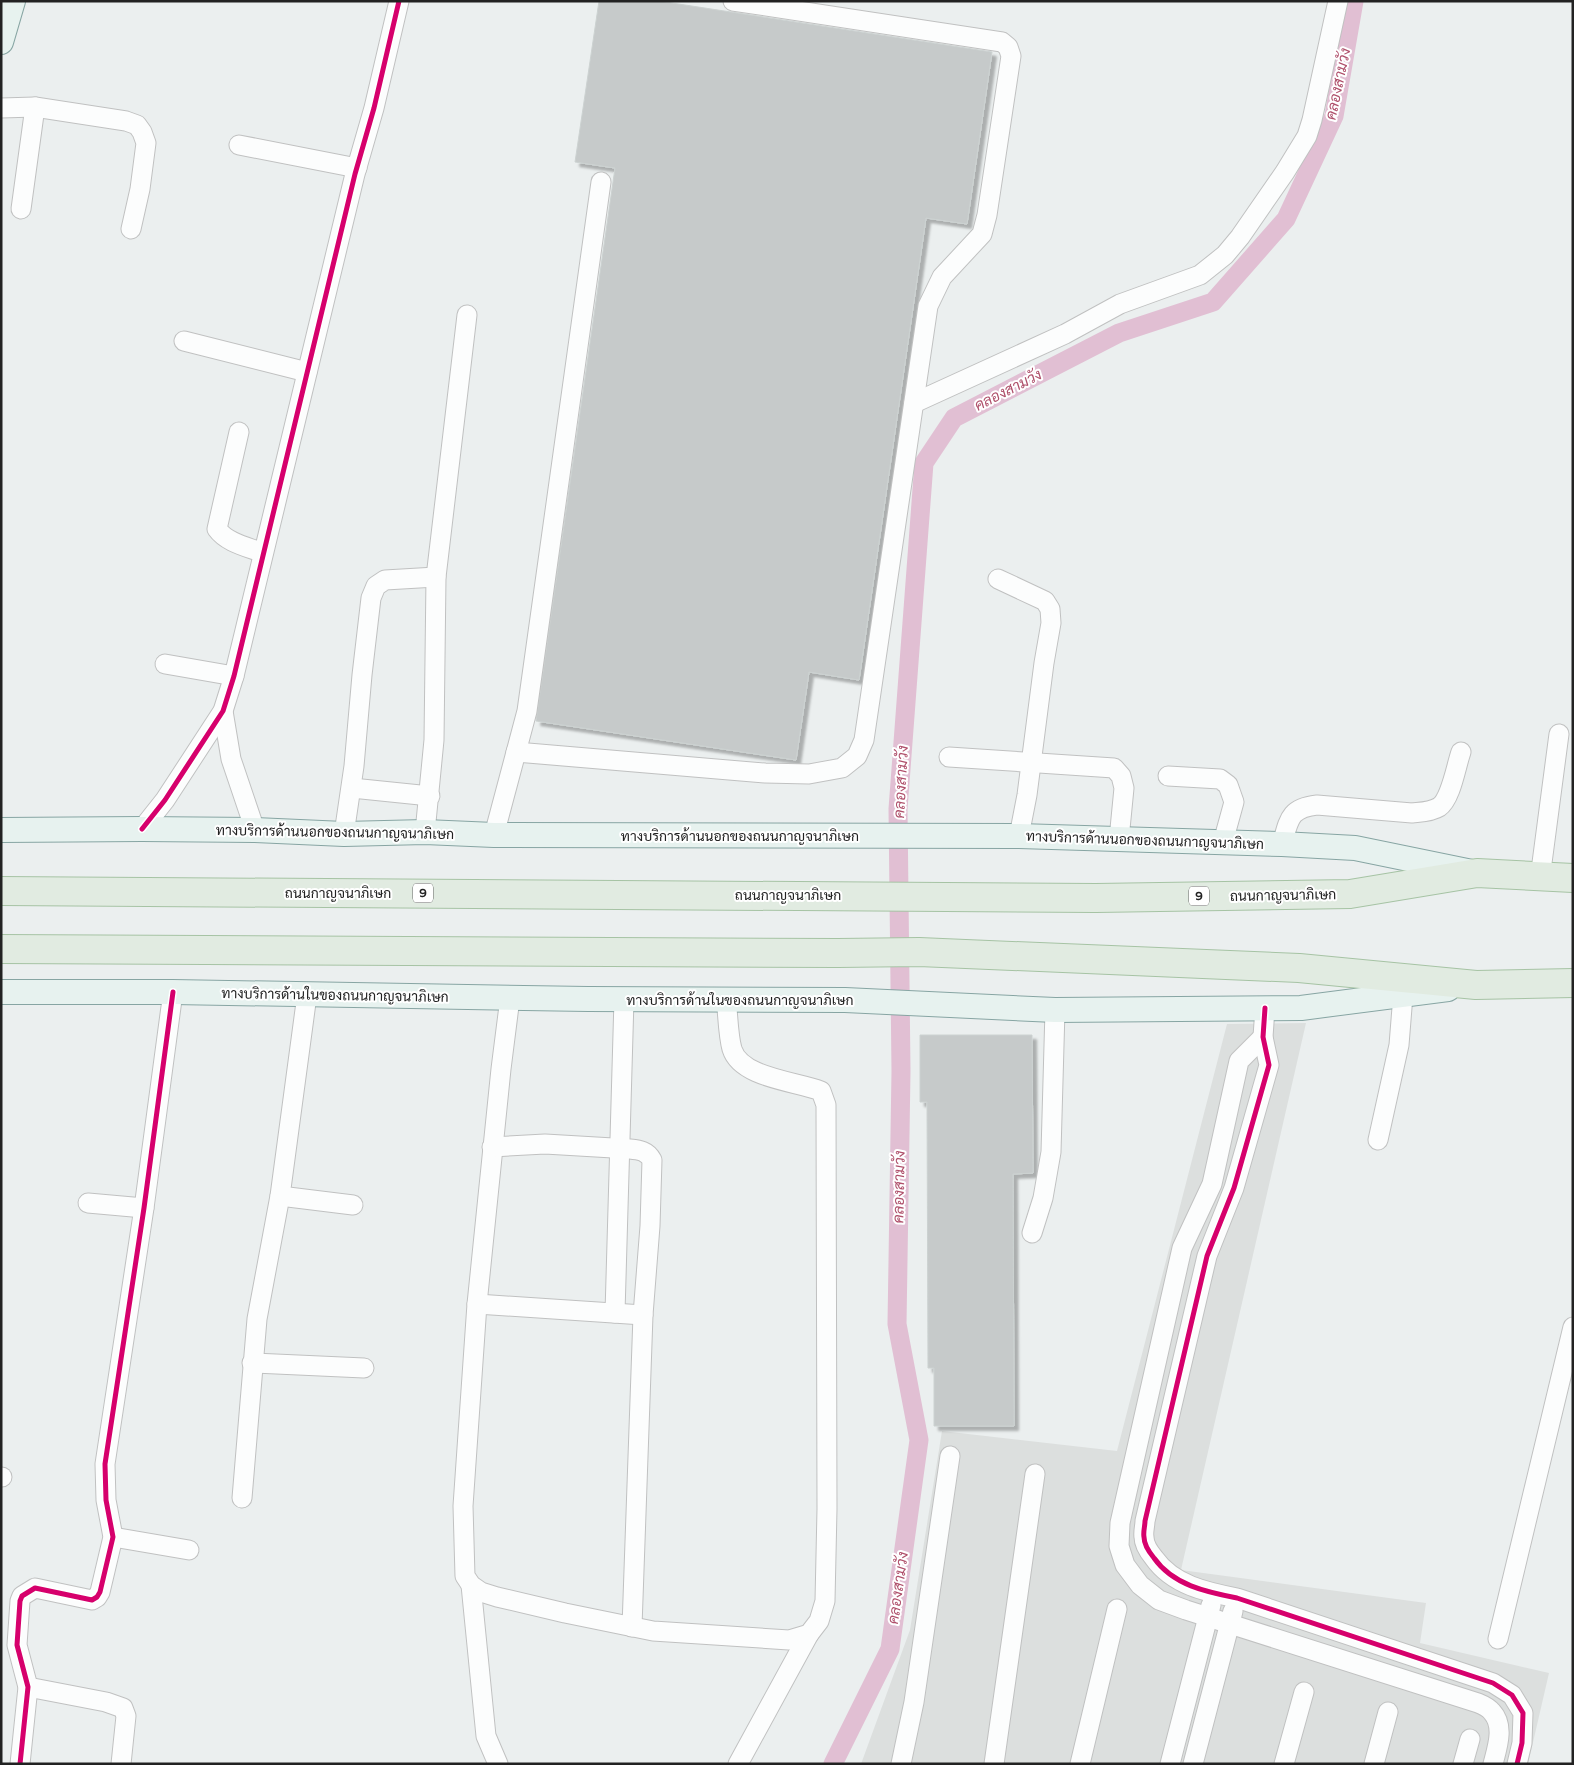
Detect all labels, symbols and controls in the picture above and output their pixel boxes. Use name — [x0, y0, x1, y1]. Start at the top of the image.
water label: คลองสามวัง — [1322, 46, 1354, 122]
water label: คลองสามวัง — [971, 365, 1045, 415]
water label: คลองสามวัง — [890, 745, 912, 819]
street label: ทางบริการด้านนอกของถนนกาญจนาภิเษก — [216, 821, 454, 843]
street label: ทางบริการด้านนอกของถนนกาญจนาภิเษก — [621, 827, 859, 845]
street label: ทางบริการด้านนอกของถนนกาญจนาภิเษก — [1026, 827, 1264, 853]
road number: 9 — [413, 884, 433, 902]
street label: ถนนกาญจนาภิเษก — [285, 885, 391, 902]
road number: 9 — [1189, 886, 1209, 906]
street label: ถนนกาญจนาภิเษก — [1230, 886, 1336, 905]
street label: ถนนกาญจนาภิเษก — [735, 887, 841, 904]
street label: ทางบริการด้านในของถนนกาญจนาภิเษก — [221, 984, 449, 1006]
street label: ทางบริการด้านในของถนนกาญจนาภิเษก — [626, 991, 854, 1009]
water label: คลองสามวัง — [889, 1150, 909, 1224]
water label: คลองสามวัง — [884, 1550, 912, 1625]

